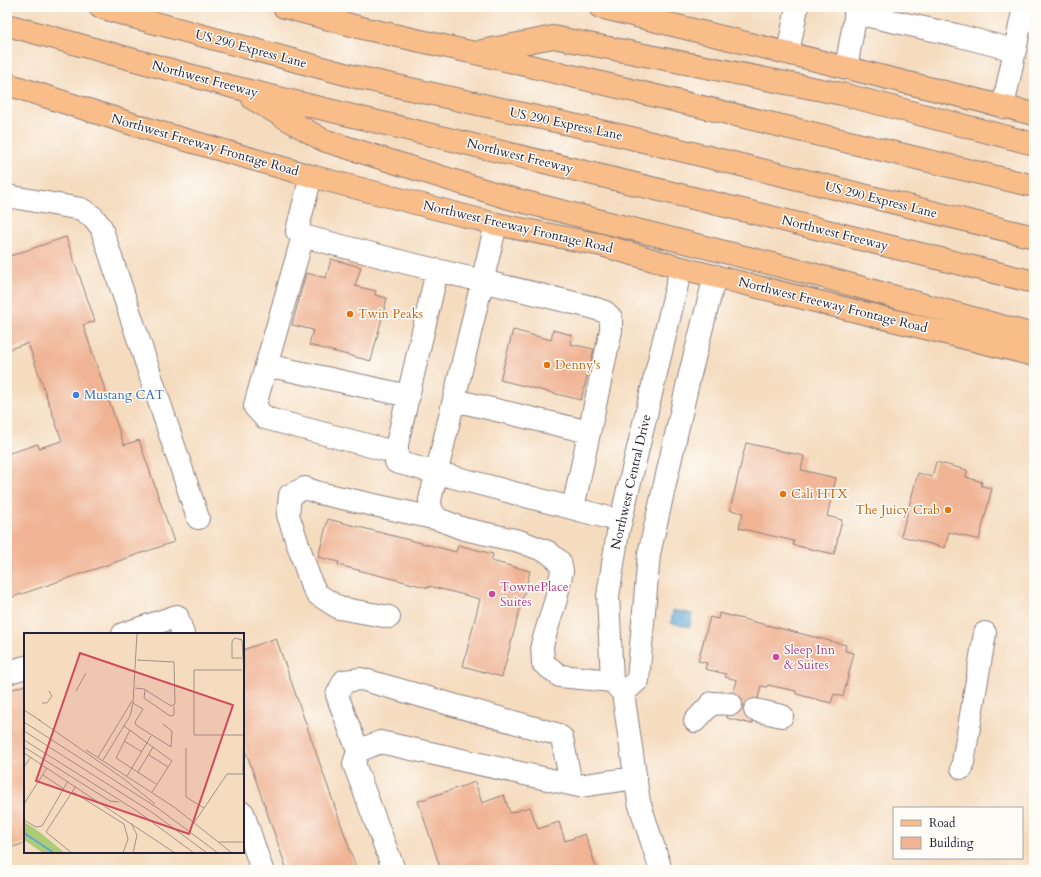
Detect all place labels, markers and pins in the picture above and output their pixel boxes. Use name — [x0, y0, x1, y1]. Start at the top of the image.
place label: Twin Peaks — [358, 305, 423, 323]
marker: Twin Peaks — [345, 309, 355, 319]
place label: Denny's — [555, 356, 600, 374]
marker: Denny's — [542, 360, 552, 370]
place label: Mustang CAT — [84, 386, 165, 404]
marker: Mustang CAT — [71, 390, 81, 400]
place label: Cali HTX — [791, 485, 848, 503]
marker: Cali HTX — [778, 489, 788, 499]
place label: The Juicy Crab — [855, 501, 940, 519]
marker: The Juicy Crab — [943, 505, 953, 515]
place label: TownePlace Suites — [500, 578, 569, 611]
marker: TownePlace Suites — [487, 589, 497, 599]
place label: Sleep Inn & Suites — [784, 641, 836, 674]
marker: Sleep Inn & Suites — [771, 652, 781, 662]

